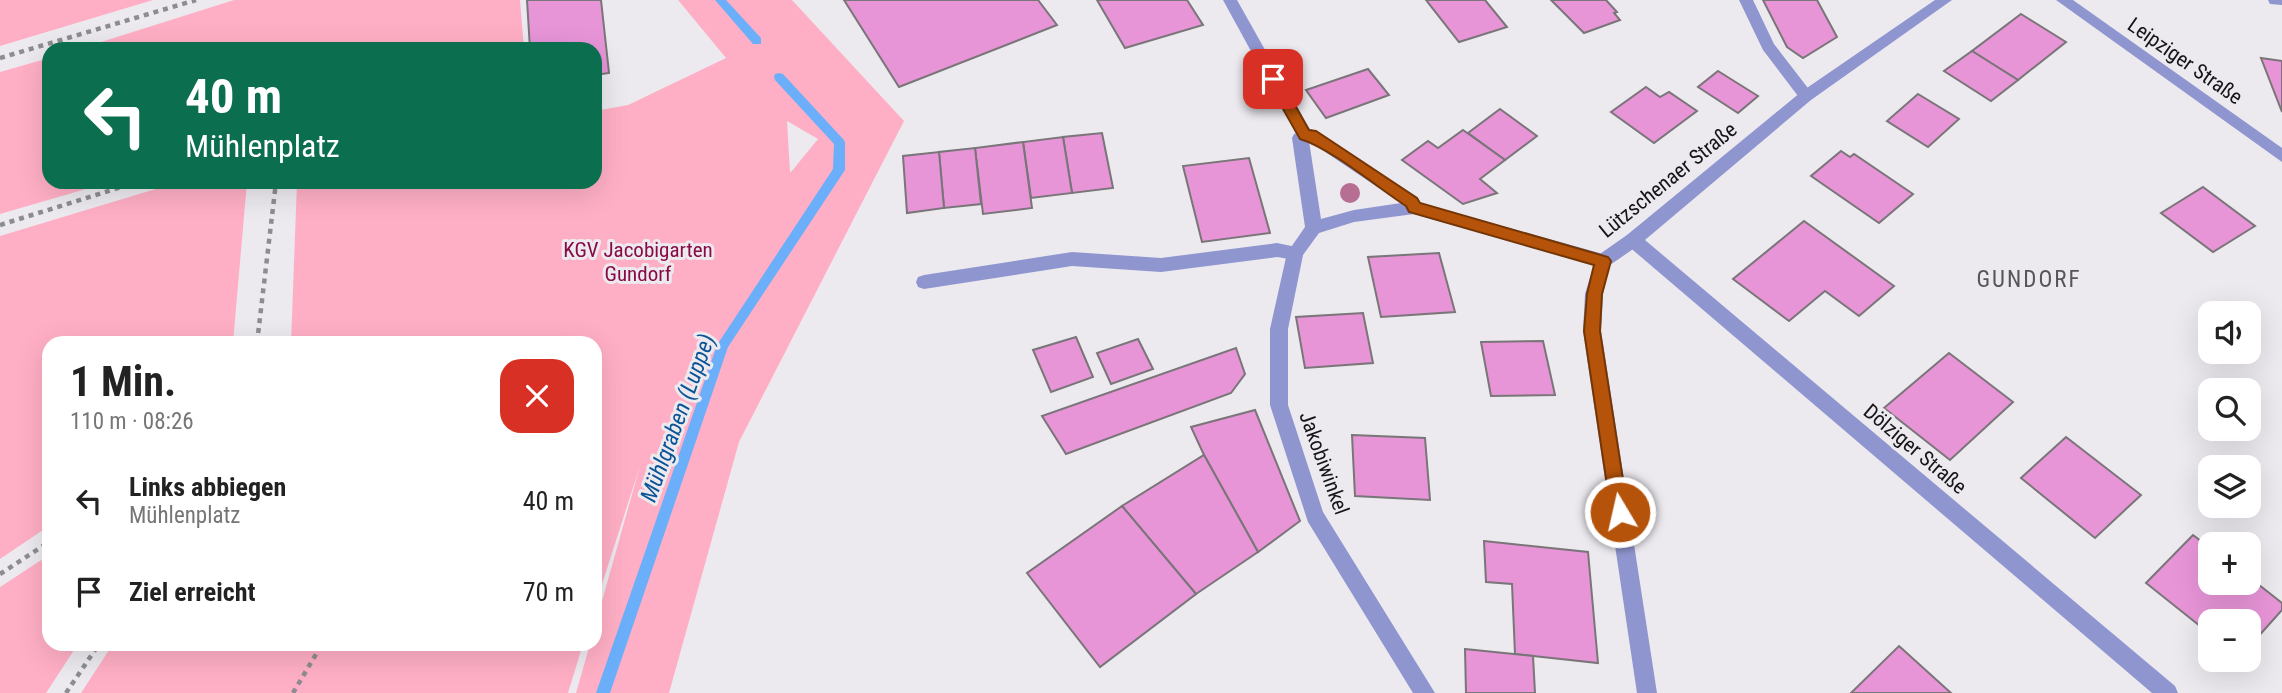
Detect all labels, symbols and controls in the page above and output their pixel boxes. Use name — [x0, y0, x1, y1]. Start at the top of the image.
street label: Leipziger Straße — [2123, 13, 2247, 109]
pin — [1243, 49, 1303, 109]
icon: arrive — [1254, 60, 1292, 98]
text: 40 m — [185, 68, 282, 125]
icon: left — [70, 70, 161, 161]
street label: Lützschenaer Straße — [1595, 117, 1742, 243]
text: Mühlenplatz — [185, 127, 340, 165]
park label: KGV Jacobigarten Gundorf — [563, 238, 713, 286]
district label: GUNDORF — [1977, 266, 2081, 293]
map controls — [2198, 301, 2261, 672]
button: sound — [2198, 301, 2261, 364]
water label: Mühlgraben (Luppe) — [635, 330, 721, 506]
text: 1 Min. — [70, 357, 176, 406]
button: close — [500, 359, 574, 433]
button: search — [2198, 378, 2261, 441]
street label: Dölziger Straße — [1859, 399, 1971, 499]
text: 110 m · 08:26 — [70, 408, 194, 435]
street label: Jakobiwinkel — [1294, 408, 1354, 518]
button: layers — [2198, 455, 2261, 518]
text: Links abbiegen — [129, 472, 286, 502]
position arrow — [1583, 475, 1657, 549]
icon: left — [70, 482, 108, 520]
text: 40 m — [523, 486, 574, 516]
text: Mühlenplatz — [129, 502, 240, 529]
button: + — [2198, 532, 2261, 595]
icon: arrive — [70, 573, 108, 611]
text: Ziel erreicht — [129, 577, 255, 607]
text: 70 m — [523, 577, 574, 607]
button: − — [2198, 609, 2261, 672]

